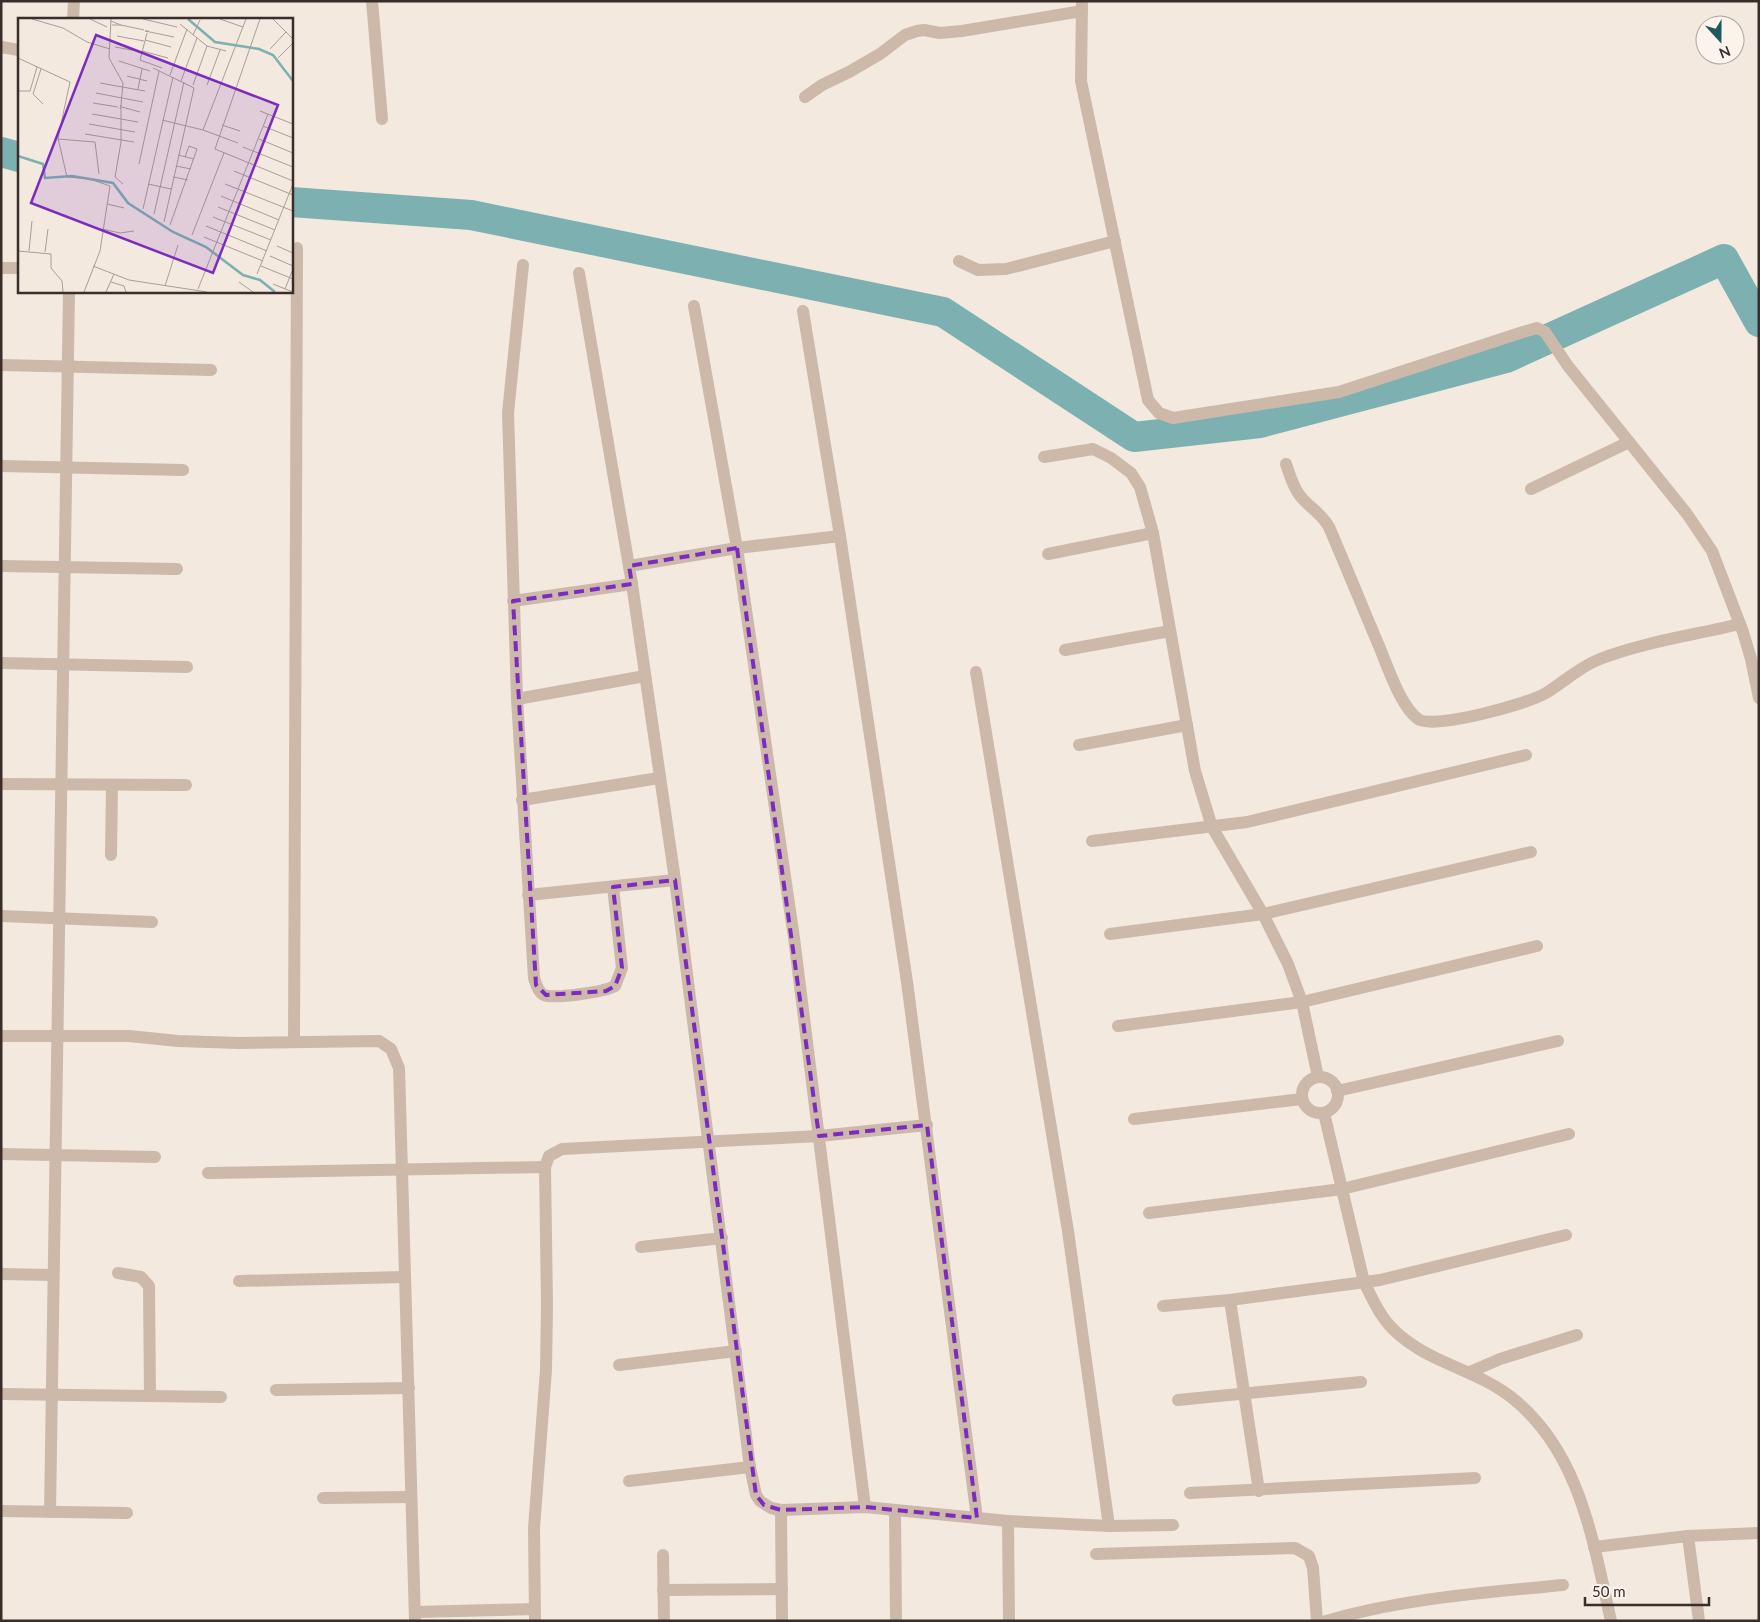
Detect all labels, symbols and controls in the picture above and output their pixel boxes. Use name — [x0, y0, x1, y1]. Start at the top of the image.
north arrow — [1695, 15, 1745, 65]
inset map — [18, 18, 292, 292]
text: N — [1717, 43, 1733, 62]
scale bar — [1585, 1574, 1709, 1606]
text: 50 m — [1592, 1582, 1626, 1600]

